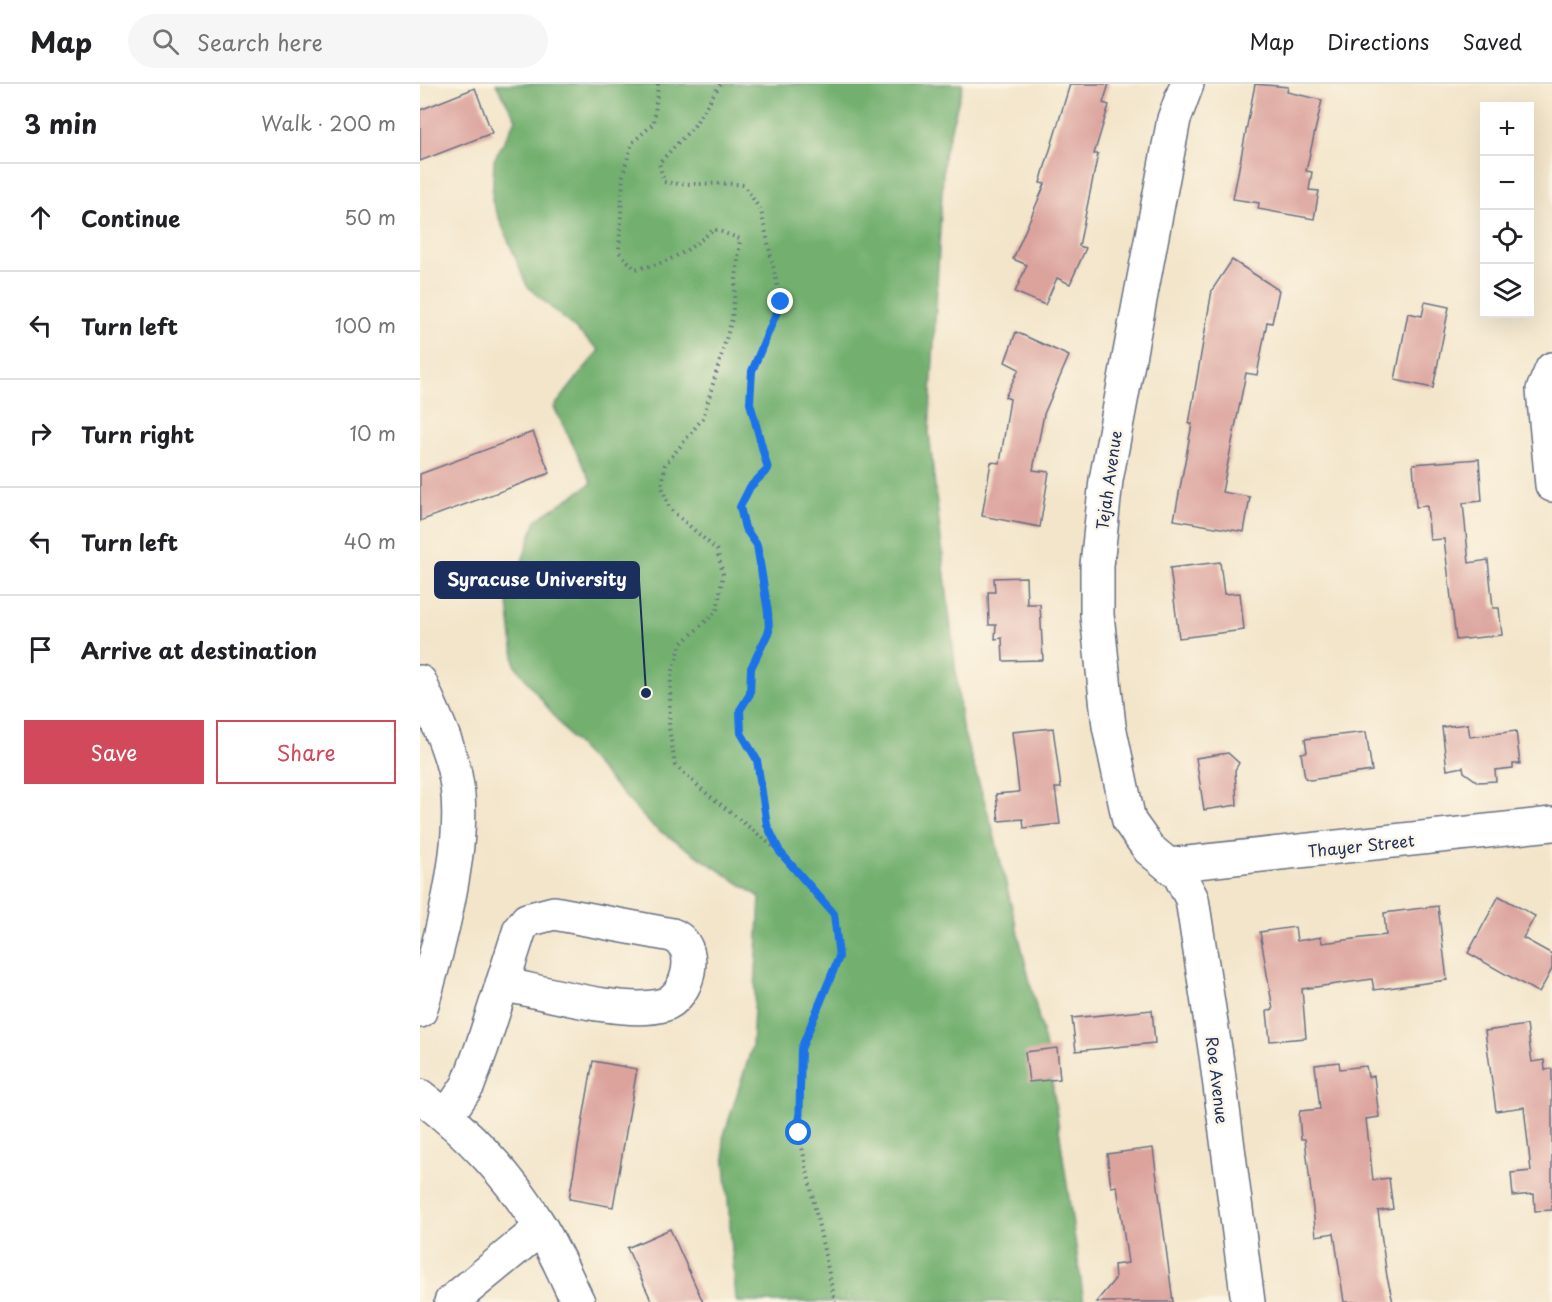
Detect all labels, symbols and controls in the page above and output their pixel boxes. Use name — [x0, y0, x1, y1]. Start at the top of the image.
search box — [128, 14, 548, 68]
text: Map — [30, 20, 92, 63]
icon: search — [149, 25, 182, 58]
text: Search here — [197, 25, 323, 58]
text: Map — [1249, 25, 1294, 57]
text: Directions — [1327, 25, 1429, 57]
text: Saved — [1462, 25, 1522, 57]
map controls — [1480, 102, 1534, 318]
button: + — [1480, 102, 1534, 156]
text: 3 min — [24, 104, 97, 143]
text: Walk · 200 m — [261, 108, 396, 138]
button: − — [1480, 156, 1534, 210]
icon: ahead — [24, 201, 57, 234]
text: Continue — [81, 201, 180, 234]
text: 50 m — [344, 202, 396, 232]
button: locate — [1480, 210, 1534, 264]
button: layers — [1480, 264, 1534, 318]
route end — [767, 288, 793, 314]
icon: left — [24, 309, 57, 342]
text: Turn left — [81, 309, 178, 342]
text: 100 m — [335, 310, 396, 340]
icon: right — [24, 417, 57, 450]
text: Turn right — [81, 417, 194, 450]
text: 10 m — [349, 418, 396, 448]
street label: Tejah Avenue — [1089, 429, 1127, 531]
icon: left — [24, 525, 57, 558]
text: Turn left — [81, 525, 178, 558]
text: 40 m — [344, 526, 396, 556]
callout: Syracuse University — [435, 562, 639, 598]
text: Syracuse University — [447, 565, 627, 592]
icon: arrive — [24, 633, 57, 666]
text: Arrive at destination — [81, 633, 317, 666]
button: Save — [24, 720, 204, 784]
button: Share — [216, 720, 396, 784]
street label: Thayer Street — [1307, 827, 1416, 863]
street label: Roe Avenue — [1201, 1035, 1235, 1125]
route start — [785, 1119, 811, 1145]

